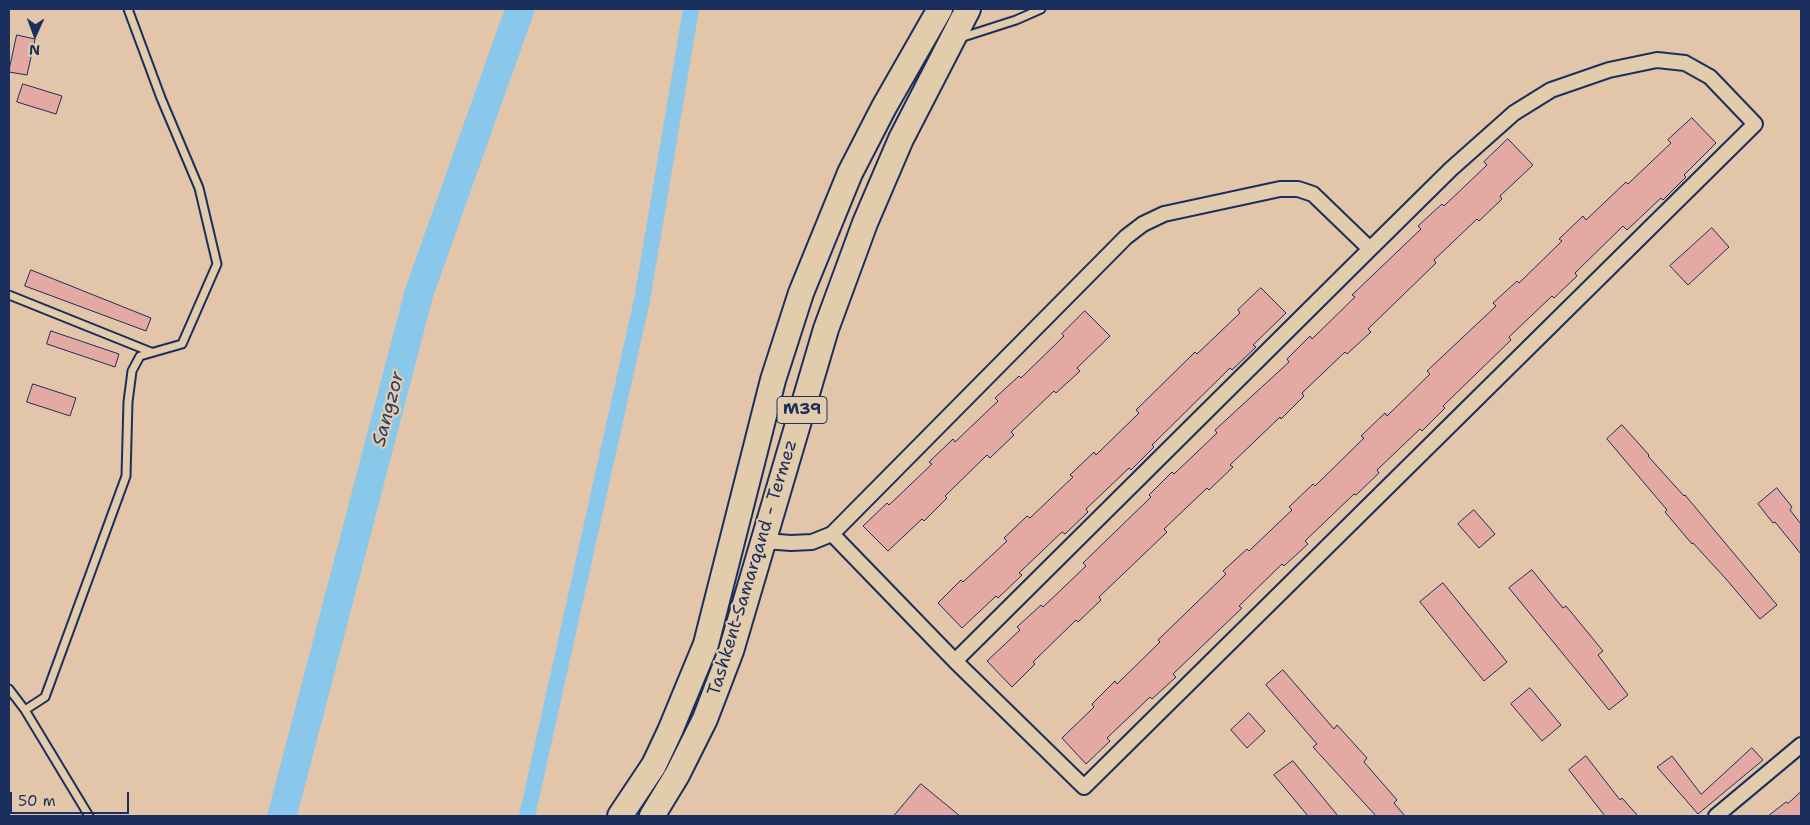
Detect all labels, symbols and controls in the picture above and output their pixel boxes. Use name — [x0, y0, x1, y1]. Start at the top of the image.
north arrow — [10, 10, 60, 60]
text: N — [29, 41, 40, 59]
water label: Sangzor — [368, 369, 410, 449]
road number: M39 — [777, 396, 827, 424]
street label: Tashkent-Samarqand - Termez — [704, 437, 802, 699]
scale bar — [12, 782, 131, 814]
text: 50 m — [18, 791, 56, 811]

